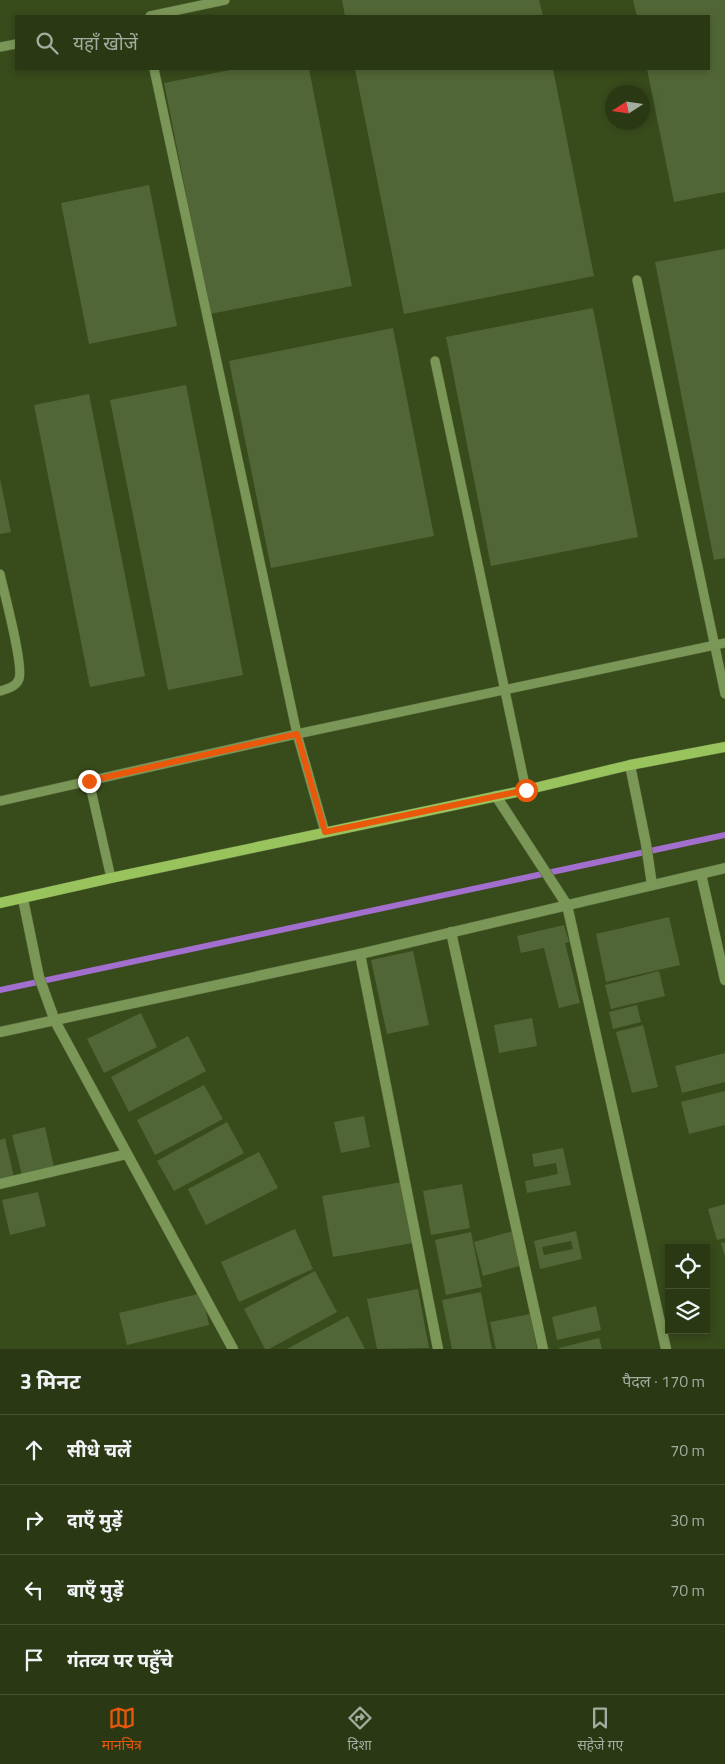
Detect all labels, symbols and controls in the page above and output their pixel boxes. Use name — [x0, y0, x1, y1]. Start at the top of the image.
search box — [15, 15, 710, 70]
text: यहाँ खोजें — [73, 28, 138, 57]
icon: search — [33, 29, 61, 57]
north arrow — [605, 85, 650, 130]
route end — [78, 770, 101, 793]
route start — [515, 779, 538, 802]
map controls — [665, 1244, 710, 1334]
button: locate — [665, 1244, 710, 1289]
button: layers — [665, 1289, 710, 1334]
text: 3 मिनट — [20, 1365, 80, 1397]
text: पैदल · 170 m — [622, 1369, 705, 1393]
text: सीधे चलें — [67, 1435, 131, 1464]
icon: ahead — [20, 1436, 48, 1464]
text: 70 m — [670, 1438, 705, 1462]
text: दाएँ मुड़ें — [67, 1505, 122, 1534]
icon: right — [20, 1506, 48, 1534]
text: 30 m — [670, 1508, 705, 1532]
text: बाएँ मुड़ें — [67, 1575, 123, 1604]
icon: left — [20, 1576, 48, 1604]
text: 70 m — [670, 1578, 705, 1602]
text: गंतव्य पर पहुँचे — [67, 1645, 173, 1674]
icon: arrive — [20, 1646, 48, 1674]
tab: मानचित्र — [102, 1704, 142, 1756]
tab: दिशा — [346, 1704, 374, 1756]
tab: सहेजे गए — [577, 1704, 623, 1756]

